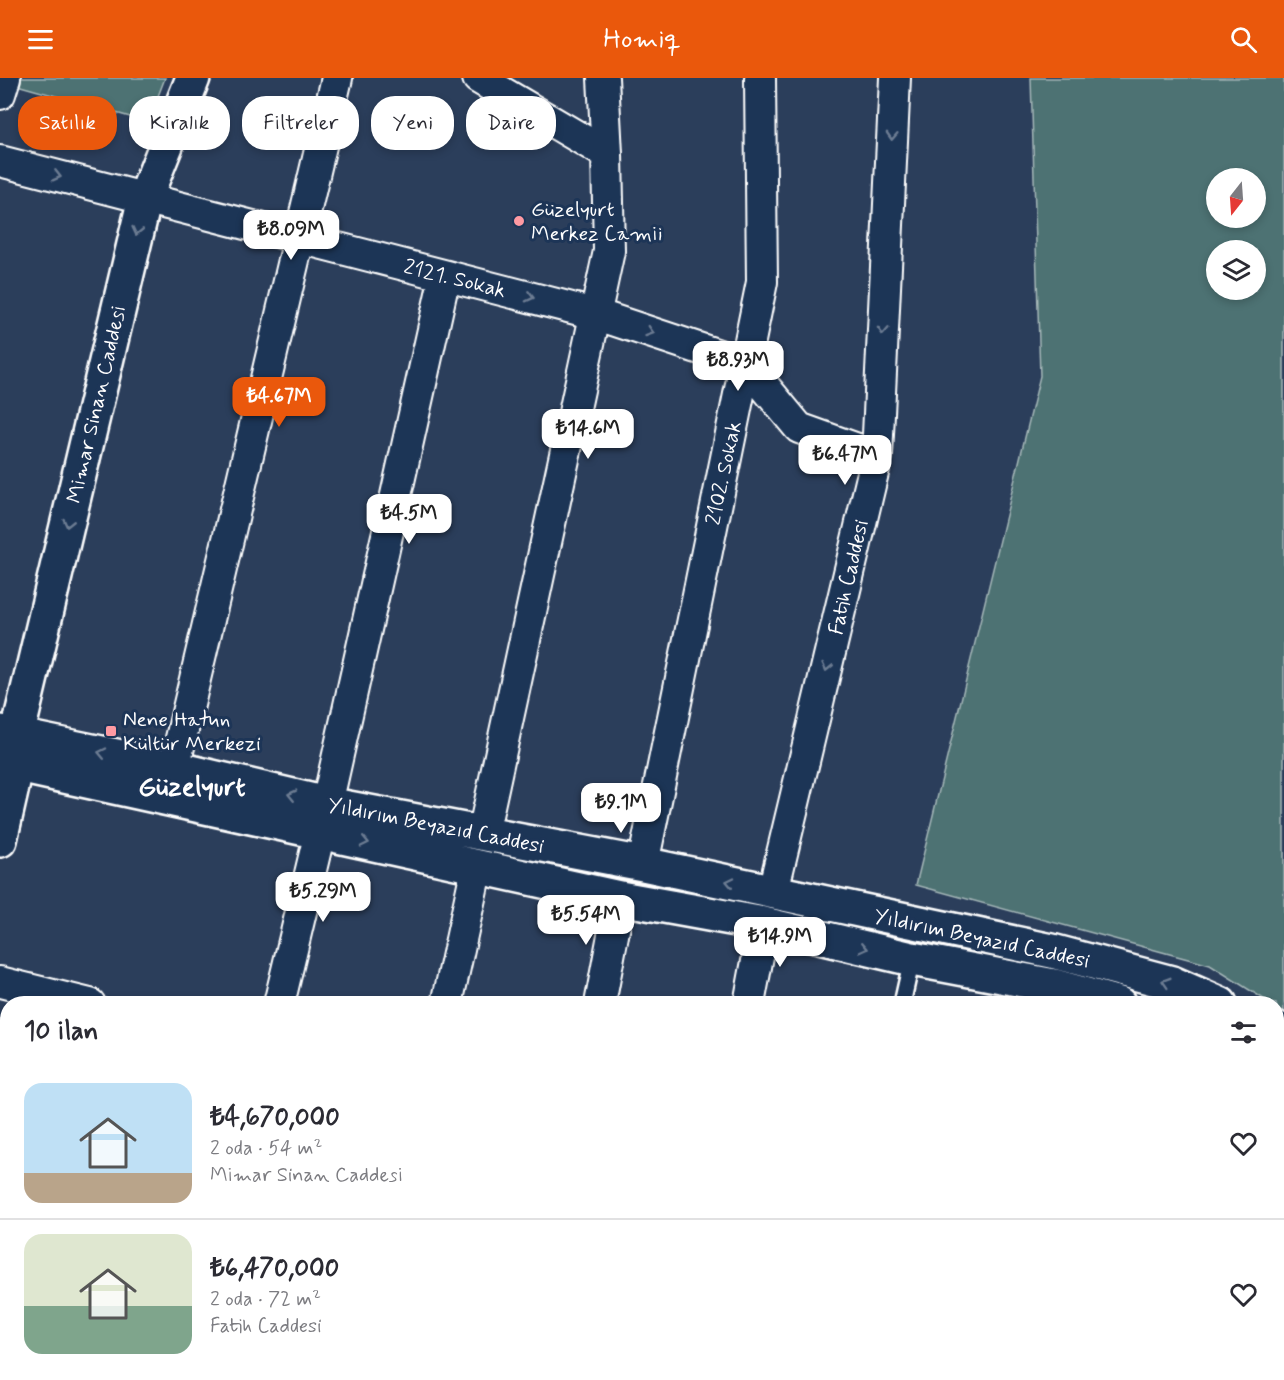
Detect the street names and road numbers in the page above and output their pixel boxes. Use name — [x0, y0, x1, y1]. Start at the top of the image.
street label: 2121. Sokak — [401, 253, 509, 305]
street label: Mimar Sinan Caddesi — [61, 302, 133, 506]
street label: 2102. Sokak — [699, 419, 749, 528]
street label: Fatih Caddesi — [822, 517, 876, 637]
street label: Yıldırım Beyazıd Caddesi — [325, 791, 547, 861]
street label: Yıldırım Beyazıd Caddesi — [871, 902, 1092, 976]

